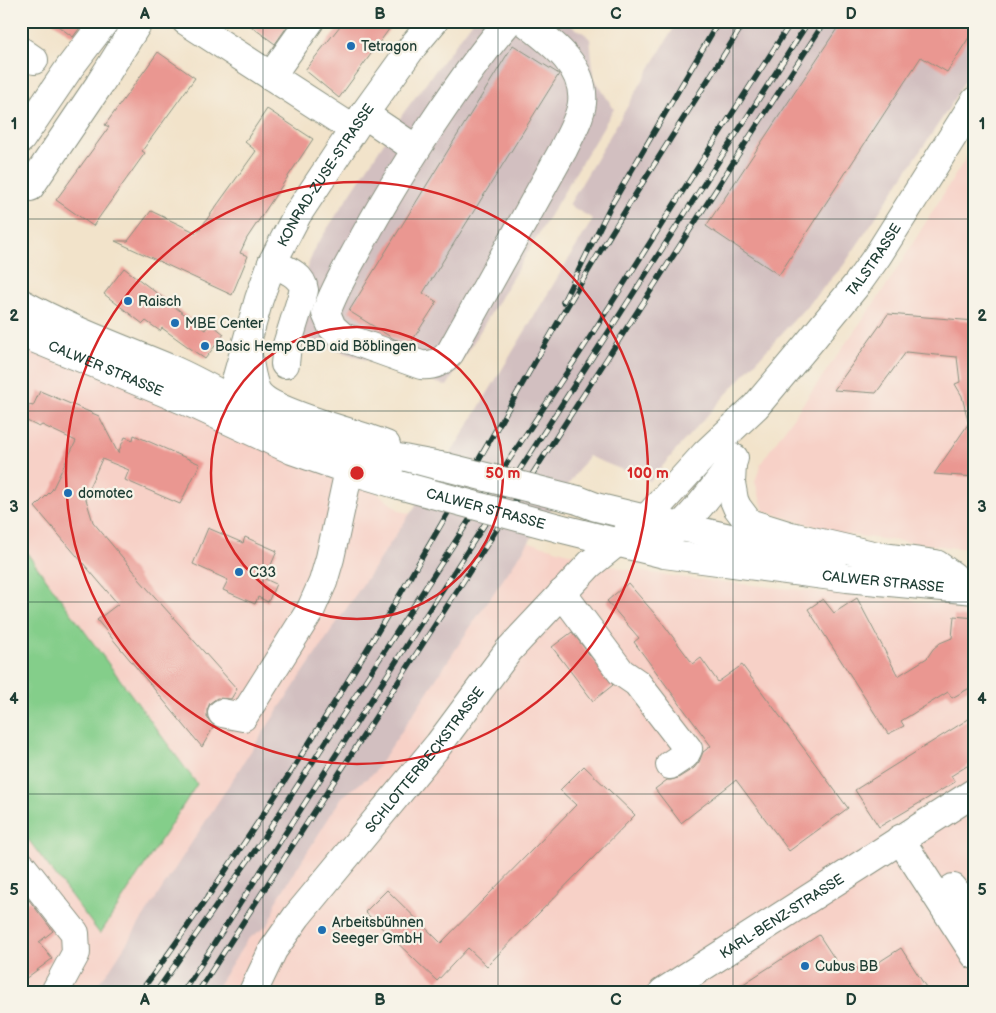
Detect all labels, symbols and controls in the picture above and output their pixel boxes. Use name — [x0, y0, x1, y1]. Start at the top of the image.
text: A — [139, 5, 150, 24]
text: B — [374, 5, 386, 24]
text: C — [610, 5, 622, 24]
text: D — [845, 5, 857, 24]
place label: Tetragon — [361, 38, 417, 55]
marker: Tetragon — [345, 40, 357, 52]
street label: KONRAD-ZUSE-STRASSE — [274, 100, 378, 250]
text: 1 — [11, 115, 17, 134]
text: 1 — [979, 115, 985, 134]
street label: TALSTRASSE — [843, 220, 905, 300]
place label: Raisch — [138, 293, 182, 310]
marker: Raisch — [122, 295, 134, 307]
text: 2 — [9, 307, 19, 326]
text: 2 — [977, 307, 987, 326]
place label: MBE Center — [185, 315, 264, 332]
marker: MBE Center — [169, 317, 181, 329]
street label: CALWER STRASSE — [46, 337, 166, 400]
place label: Basic Hemp CBD aid Böblingen — [215, 338, 417, 355]
marker: Basic Hemp CBD aid Böblingen — [199, 340, 211, 352]
centre of rings — [348, 464, 366, 482]
text: 50 m — [486, 464, 521, 483]
text: 100 m — [627, 464, 669, 483]
place label: domotec — [78, 485, 133, 502]
street label: CALWER STRASSE — [424, 485, 547, 533]
marker: domotec — [62, 487, 74, 499]
text: 3 — [9, 498, 19, 517]
text: 3 — [977, 498, 987, 517]
place label: C33 — [249, 564, 276, 581]
marker: C33 — [233, 566, 245, 578]
street label: CALWER STRASSE — [821, 567, 945, 596]
street label: SCHLOTTERBECKSTRASSE — [362, 683, 488, 836]
text: 4 — [9, 690, 19, 709]
text: 4 — [977, 690, 987, 709]
street label: KARL-BENZ-STRASSE — [717, 870, 847, 962]
text: 5 — [9, 881, 19, 900]
text: 5 — [977, 881, 987, 900]
place label: Arbeitsbühnen Seeger GmbH — [332, 914, 424, 947]
marker: Arbeitsbühnen Seeger GmbH — [316, 924, 328, 936]
place label: Cubus BB — [815, 958, 879, 975]
marker: Cubus BB — [799, 960, 811, 972]
text: A — [139, 991, 150, 1010]
text: B — [374, 991, 386, 1010]
text: C — [610, 991, 622, 1010]
text: D — [845, 991, 857, 1010]

